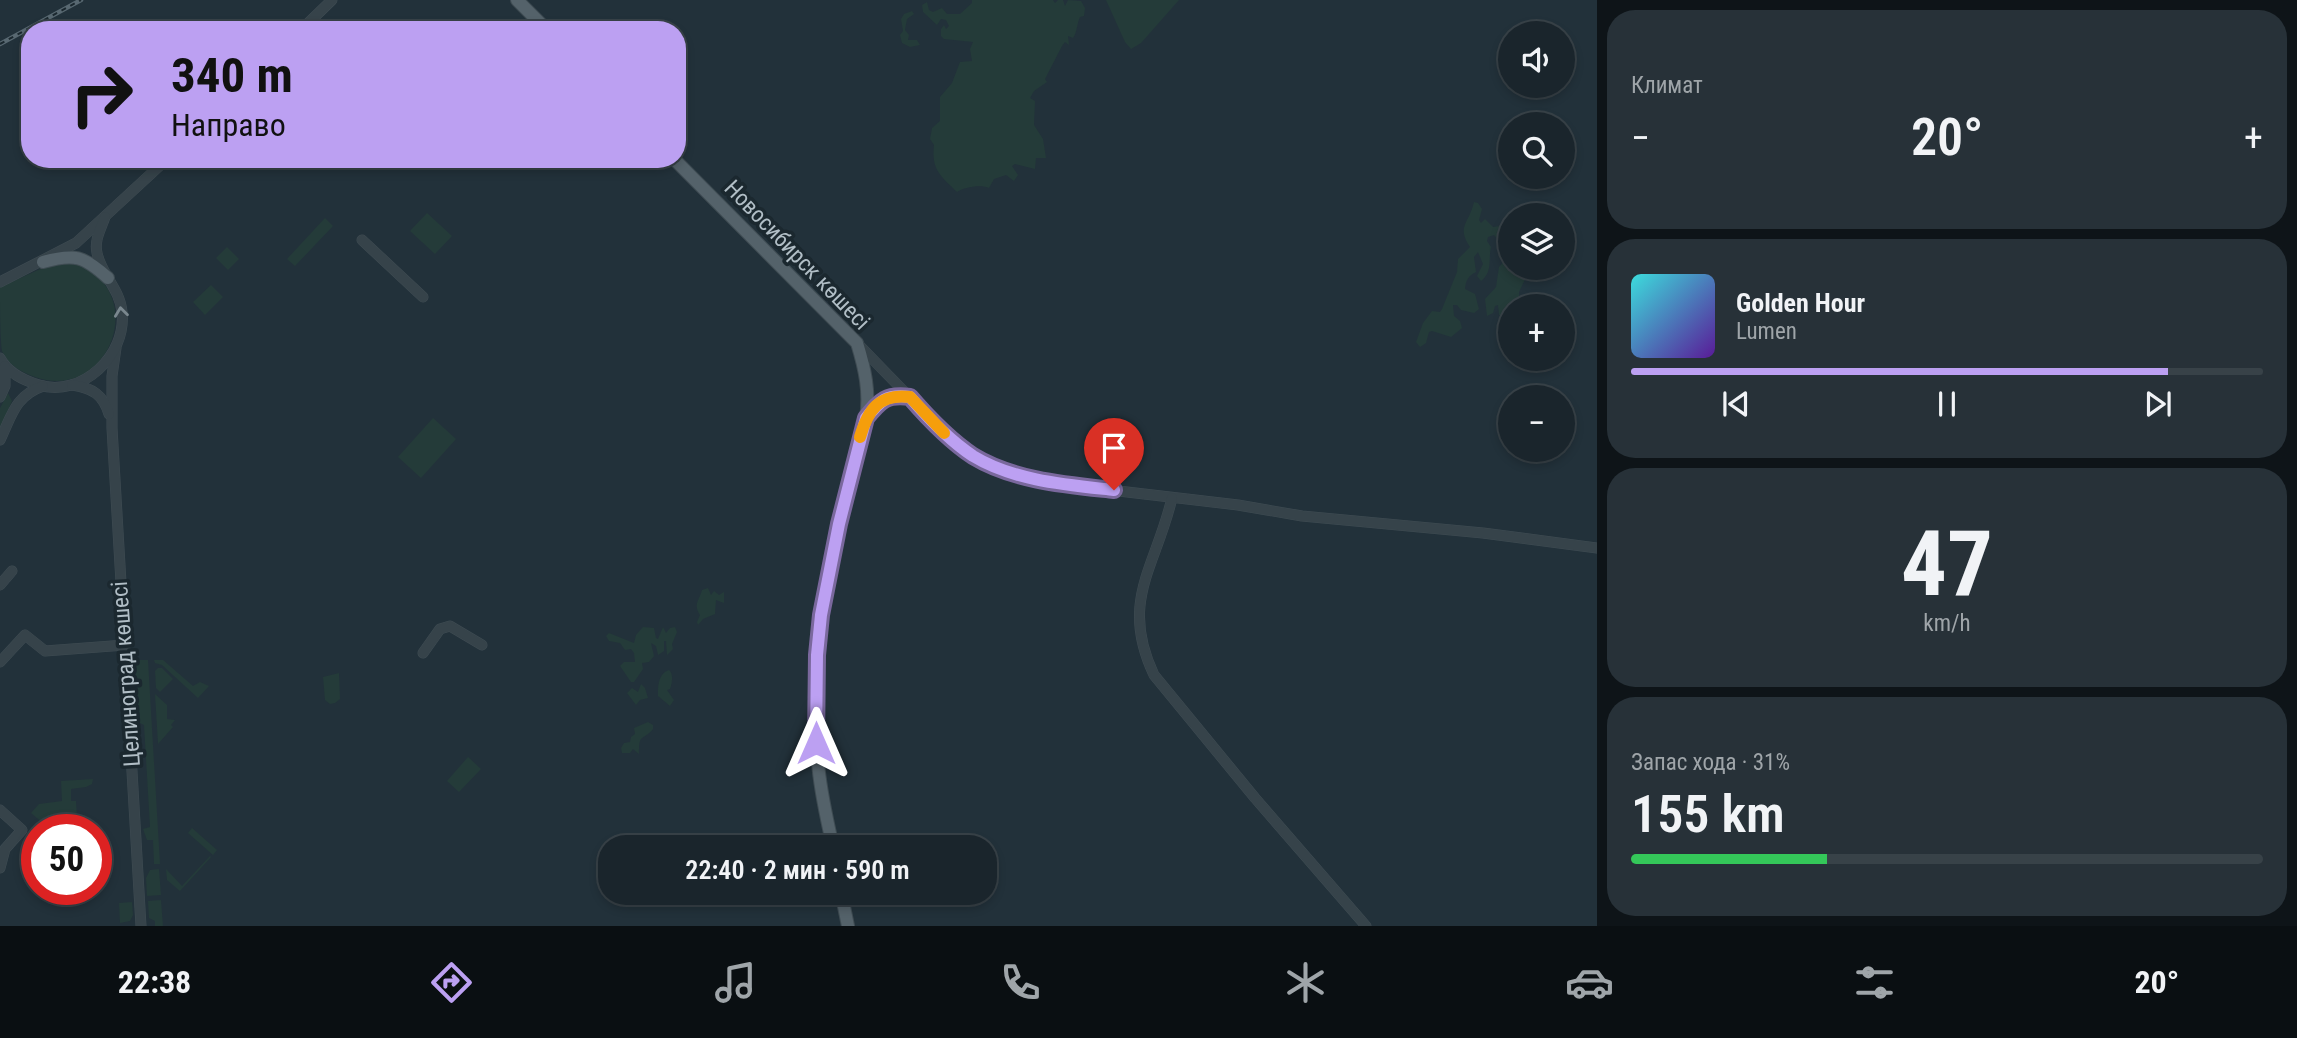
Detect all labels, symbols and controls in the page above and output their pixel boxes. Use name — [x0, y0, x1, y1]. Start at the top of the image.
map controls — [1498, 21, 1575, 462]
button: sound — [1498, 21, 1575, 98]
text: 340 m — [171, 47, 293, 104]
icon: right — [56, 49, 147, 140]
text: Климат — [1631, 72, 1703, 99]
text: Направо — [171, 106, 286, 144]
text: 20° — [1911, 107, 1983, 168]
button: search — [1498, 112, 1575, 189]
text: − — [1631, 116, 1650, 160]
text: + — [2244, 116, 2263, 160]
street label: Новосибирск көшесі — [719, 175, 875, 335]
button: layers — [1498, 203, 1575, 280]
text: Golden Hour — [1736, 288, 1865, 318]
button: + — [1498, 294, 1575, 371]
one-way arrow — [114, 306, 129, 317]
text: Lumen — [1736, 318, 1797, 345]
button: − — [1498, 385, 1575, 462]
icon: previous — [1717, 385, 1755, 423]
icon: pause — [1928, 385, 1966, 423]
icon: next — [2139, 385, 2177, 423]
pin — [1084, 418, 1144, 490]
icon: arrive — [1095, 429, 1133, 467]
text: 47 — [1901, 511, 1993, 617]
street label: Целиноград көшесі — [106, 580, 146, 768]
text: km/h — [1923, 610, 1971, 637]
position arrow — [779, 706, 853, 780]
text: Запас хода · 31% — [1631, 749, 1790, 776]
text: 155 km — [1631, 784, 1785, 845]
speed limit sign: 50 — [21, 814, 112, 905]
text: 22:40 · 2 мин · 590 m — [685, 855, 910, 885]
icon: directions — [427, 958, 476, 1007]
icon: music — [711, 958, 760, 1007]
icon: phone — [996, 958, 1045, 1007]
icon: climate — [1281, 958, 1330, 1007]
icon: car — [1565, 958, 1614, 1007]
icon: filters — [1850, 958, 1899, 1007]
text: 22:38 — [118, 963, 191, 1001]
text: 20° — [2134, 963, 2179, 1001]

